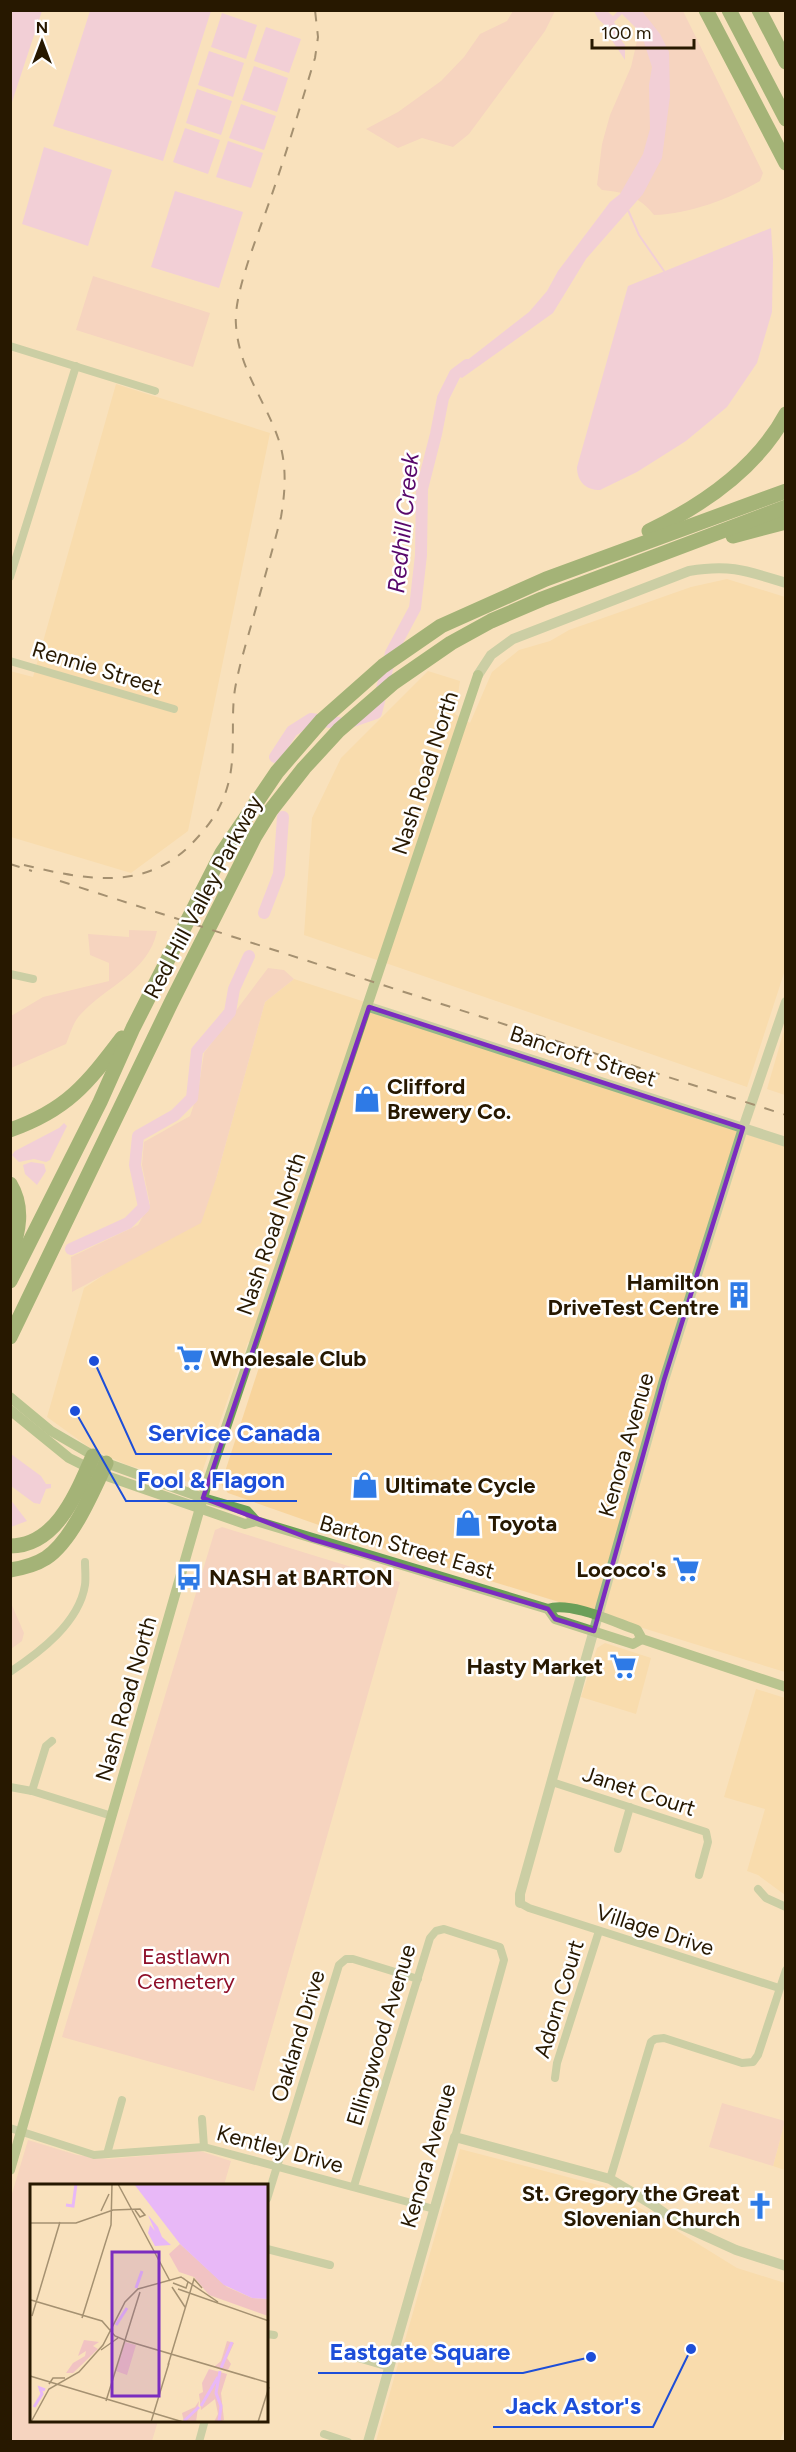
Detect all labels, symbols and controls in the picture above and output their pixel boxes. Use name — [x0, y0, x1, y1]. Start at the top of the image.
north arrow — [12, 12, 72, 72]
scale bar — [592, 12, 694, 50]
text: N — [36, 18, 48, 37]
text: 100 m — [601, 22, 651, 44]
water label: Redhill Creek — [381, 450, 425, 595]
street label: Rennie Street — [29, 635, 165, 701]
street label: Nash Road North — [386, 688, 464, 858]
street label: Red Hill Valley Parkway — [138, 790, 268, 1003]
street label: Bancroft Street — [506, 1020, 660, 1092]
place label: Clifford Brewery Co. — [387, 1073, 511, 1125]
shop icon: Clifford Brewery Co. — [352, 1084, 382, 1114]
street label: Nash Road North — [231, 1149, 311, 1319]
place label: Hamilton DriveTest Centre — [548, 1269, 719, 1321]
building icon: Hamilton DriveTest Centre — [724, 1280, 754, 1310]
supermarket icon: Wholesale Club — [175, 1343, 205, 1373]
place label: Wholesale Club — [210, 1345, 366, 1372]
street label: Kenora Avenue — [593, 1370, 659, 1520]
callout: Service Canada — [136, 1412, 332, 1454]
text: Service Canada — [148, 1418, 320, 1447]
callout: Fool & Flagon — [126, 1459, 297, 1501]
text: Fool & Flagon — [137, 1465, 285, 1494]
shop icon: Ultimate Cycle — [350, 1470, 380, 1500]
place label: Ultimate Cycle — [385, 1472, 535, 1499]
shop icon: Toyota — [453, 1508, 483, 1538]
street label: Barton Street East — [316, 1509, 498, 1585]
place label: Toyota — [488, 1510, 557, 1537]
supermarket icon: Lococo's — [671, 1554, 701, 1584]
place label: Lococo's — [576, 1556, 666, 1583]
bus stop icon: NASH at BARTON — [174, 1562, 204, 1592]
place label: NASH at BARTON — [209, 1564, 393, 1591]
street label: Nash Road North — [90, 1614, 162, 1784]
supermarket icon: Hasty Market — [608, 1651, 638, 1681]
place label: Hasty Market — [467, 1653, 603, 1680]
street label: Janet Court — [579, 1760, 699, 1822]
street label: Village Drive — [593, 1898, 717, 1962]
street label: Adorn Court — [528, 1937, 590, 2061]
street label: Ellingwood Avenue — [341, 1941, 421, 2129]
park label: Eastlawn Cemetery — [137, 1943, 235, 1995]
street label: Oakland Drive — [265, 1967, 331, 2105]
street label: Kenora Avenue — [395, 2081, 461, 2231]
street label: Kentley Drive — [214, 2119, 346, 2179]
place label: St. Gregory the Great Slovenian Church — [522, 2180, 740, 2232]
inset map — [30, 2184, 268, 2422]
church icon: St. Gregory the Great Slovenian Church — [745, 2191, 775, 2221]
callout: Eastgate Square — [318, 2331, 523, 2373]
text: Eastgate Square — [330, 2337, 510, 2366]
callout: Jack Astor's — [493, 2385, 653, 2427]
text: Jack Astor's — [505, 2391, 641, 2420]

